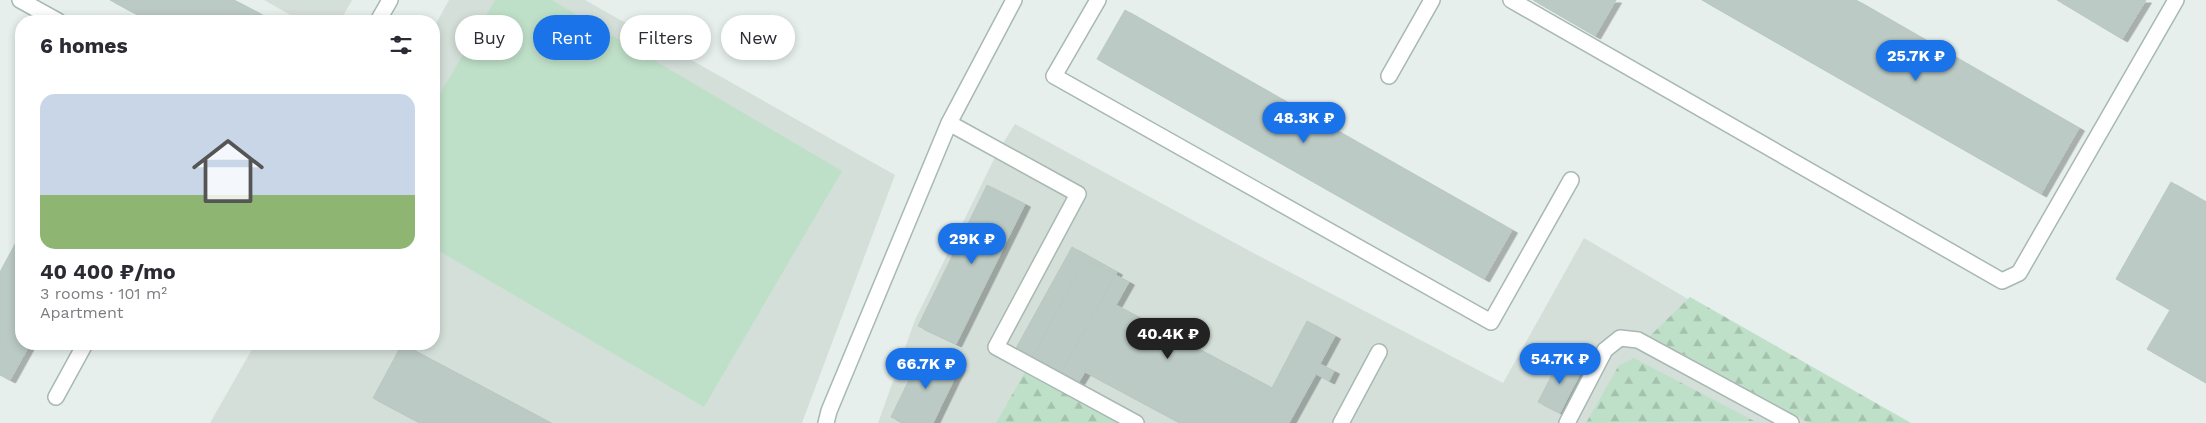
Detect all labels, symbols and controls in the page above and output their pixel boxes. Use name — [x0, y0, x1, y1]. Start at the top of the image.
chip: Buy — [455, 15, 523, 60]
chip: Rent — [533, 15, 610, 60]
chip: Filters — [620, 15, 711, 60]
chip: New — [721, 15, 795, 60]
icon: filters — [387, 31, 415, 59]
text: 6 homes — [40, 33, 128, 58]
pin: 25.7K ₽ — [1870, 39, 1962, 82]
text: 25.7K ₽ — [1887, 46, 1945, 65]
pin: 48.3K ₽ — [1258, 102, 1350, 144]
text: 48.3K ₽ — [1273, 108, 1335, 127]
icon: home — [183, 126, 273, 216]
pin: 29K ₽ — [937, 222, 1007, 265]
text: 29K ₽ — [949, 229, 995, 248]
text: 40 400 ₽/mo — [40, 259, 176, 284]
text: 3 rooms · 101 m² — [40, 284, 167, 303]
text: Apartment — [40, 303, 123, 322]
pin: 40.4K ₽ — [1122, 318, 1214, 360]
text: 40.4K ₽ — [1137, 324, 1199, 343]
pin: 54.7K ₽ — [1514, 342, 1606, 385]
pin: 66.7K ₽ — [880, 348, 972, 390]
text: 54.7K ₽ — [1531, 349, 1589, 368]
text: 66.7K ₽ — [897, 354, 955, 373]

